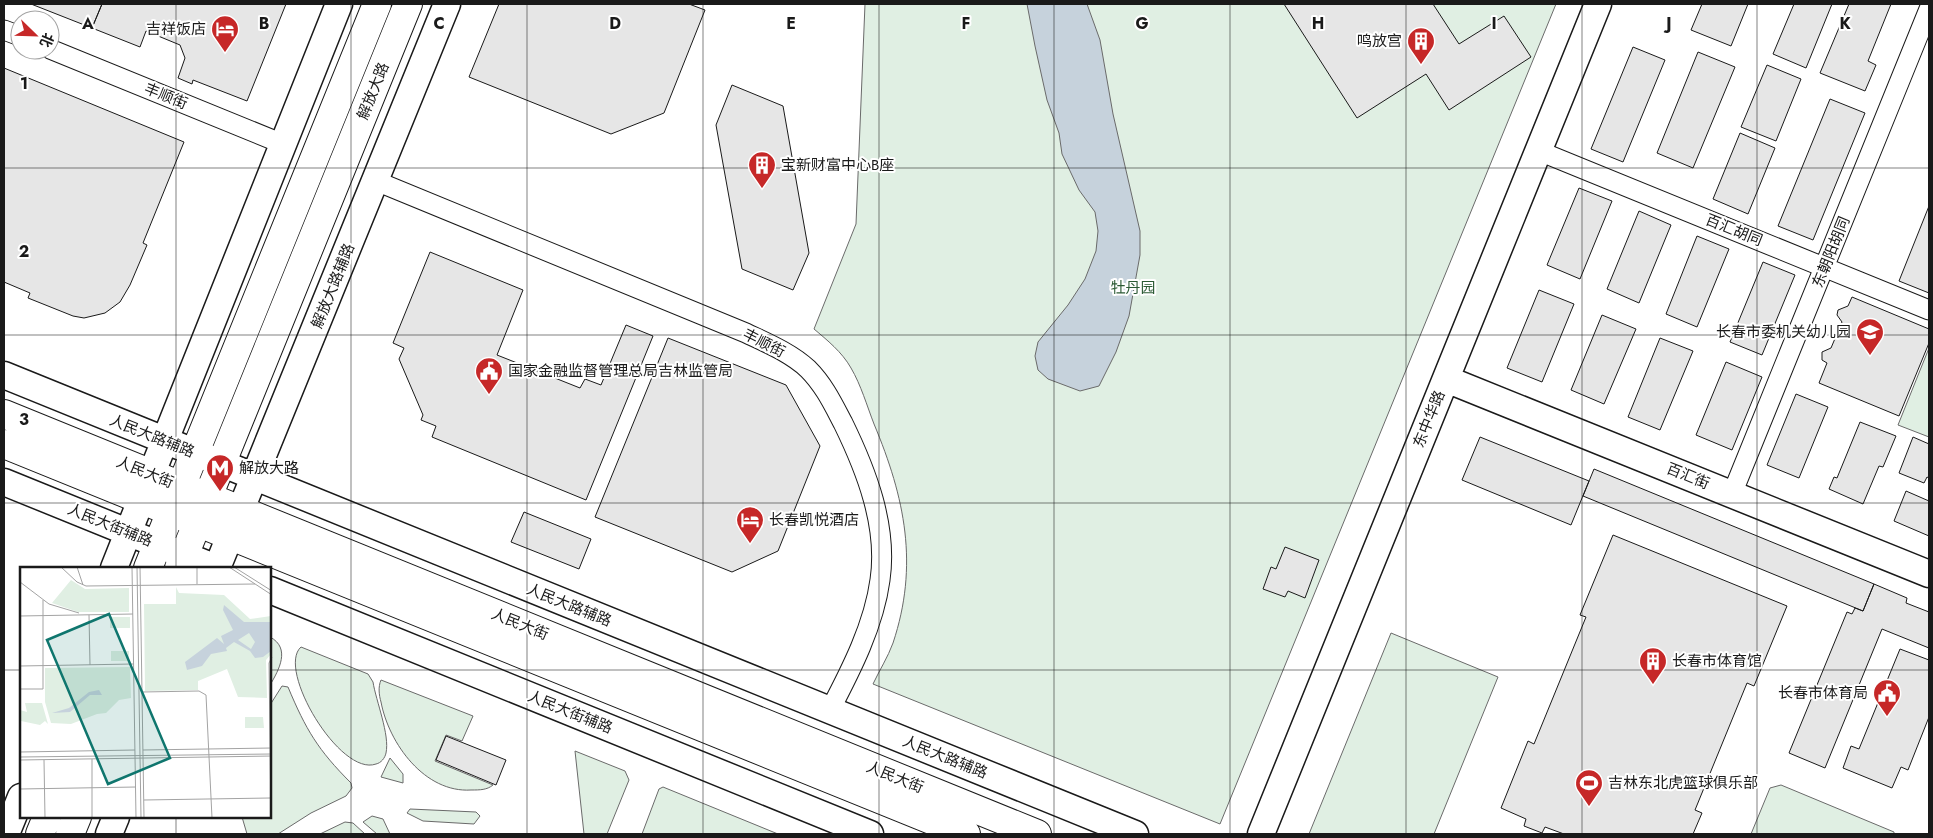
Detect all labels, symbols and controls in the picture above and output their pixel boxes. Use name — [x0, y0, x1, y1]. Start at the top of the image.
north arrow — [10, 10, 60, 60]
text: A — [81, 12, 94, 35]
text: B — [259, 12, 269, 35]
text: C — [433, 12, 445, 35]
text: D — [609, 12, 621, 35]
text: E — [786, 12, 796, 35]
text: F — [962, 12, 970, 35]
text: G — [1135, 12, 1149, 35]
text: H — [1312, 12, 1324, 35]
text: I — [1491, 12, 1497, 35]
text: J — [1663, 12, 1672, 35]
text: K — [1839, 12, 1851, 35]
hotel icon: 吉祥饭店 — [210, 14, 240, 53]
place label: 吉祥饭店 — [146, 18, 206, 40]
building icon: 鸣放宫 — [1406, 26, 1436, 65]
text: 北 — [35, 30, 59, 50]
place label: 鸣放宫 — [1357, 30, 1402, 52]
street label: 解放大路 — [352, 59, 394, 123]
text: 1 — [20, 72, 28, 95]
street label: 丰顺街 — [141, 77, 191, 115]
building icon: 宝新财富中心B座 — [747, 150, 777, 189]
place label: 宝新财富中心B座 — [781, 154, 894, 176]
street label: 百汇胡同 — [1702, 209, 1766, 251]
street label: 东朝阳胡同 — [1807, 213, 1855, 291]
text: 2 — [19, 240, 29, 263]
street label: 解放大路辅路 — [306, 240, 360, 332]
park label: 牡丹园 — [1110, 277, 1156, 299]
school or university icon: 长春市委机关幼儿园 — [1855, 317, 1885, 356]
place label: 长春市委机关幼儿园 — [1716, 321, 1851, 343]
street label: 丰顺街 — [739, 323, 789, 363]
public building icon: 国家金融监督管理总局吉林监管局 — [474, 356, 504, 395]
place label: 国家金融监督管理总局吉林监管局 — [508, 360, 733, 382]
street label: 东中华路 — [1408, 387, 1450, 451]
text: 3 — [19, 408, 29, 431]
street label: 人民大路辅路 — [106, 409, 198, 463]
street label: 人民大街 — [113, 451, 177, 493]
metro station icon: 解放大路 — [205, 453, 235, 492]
place label: 解放大路 — [239, 457, 299, 479]
street label: 百汇街 — [1663, 457, 1713, 495]
street label: 人民大街辅路 — [64, 498, 156, 552]
hotel icon: 长春凯悦酒店 — [735, 505, 765, 544]
place label: 长春凯悦酒店 — [769, 509, 859, 531]
inset map — [20, 567, 271, 818]
street label: 人民大路辅路 — [523, 578, 615, 632]
street label: 人民大街 — [488, 603, 552, 645]
building icon: 长春市体育馆 — [1638, 646, 1668, 685]
place label: 长春市体育馆 — [1672, 650, 1762, 672]
public building icon: 长春市体育局 — [1872, 678, 1902, 717]
place label: 长春市体育局 — [1778, 682, 1868, 704]
street label: 人民大街辅路 — [524, 685, 616, 739]
street label: 人民大路辅路 — [899, 730, 991, 784]
street label: 人民大街 — [863, 756, 927, 798]
sports icon: 吉林东北虎篮球俱乐部 — [1574, 768, 1604, 807]
place label: 吉林东北虎篮球俱乐部 — [1608, 772, 1758, 794]

